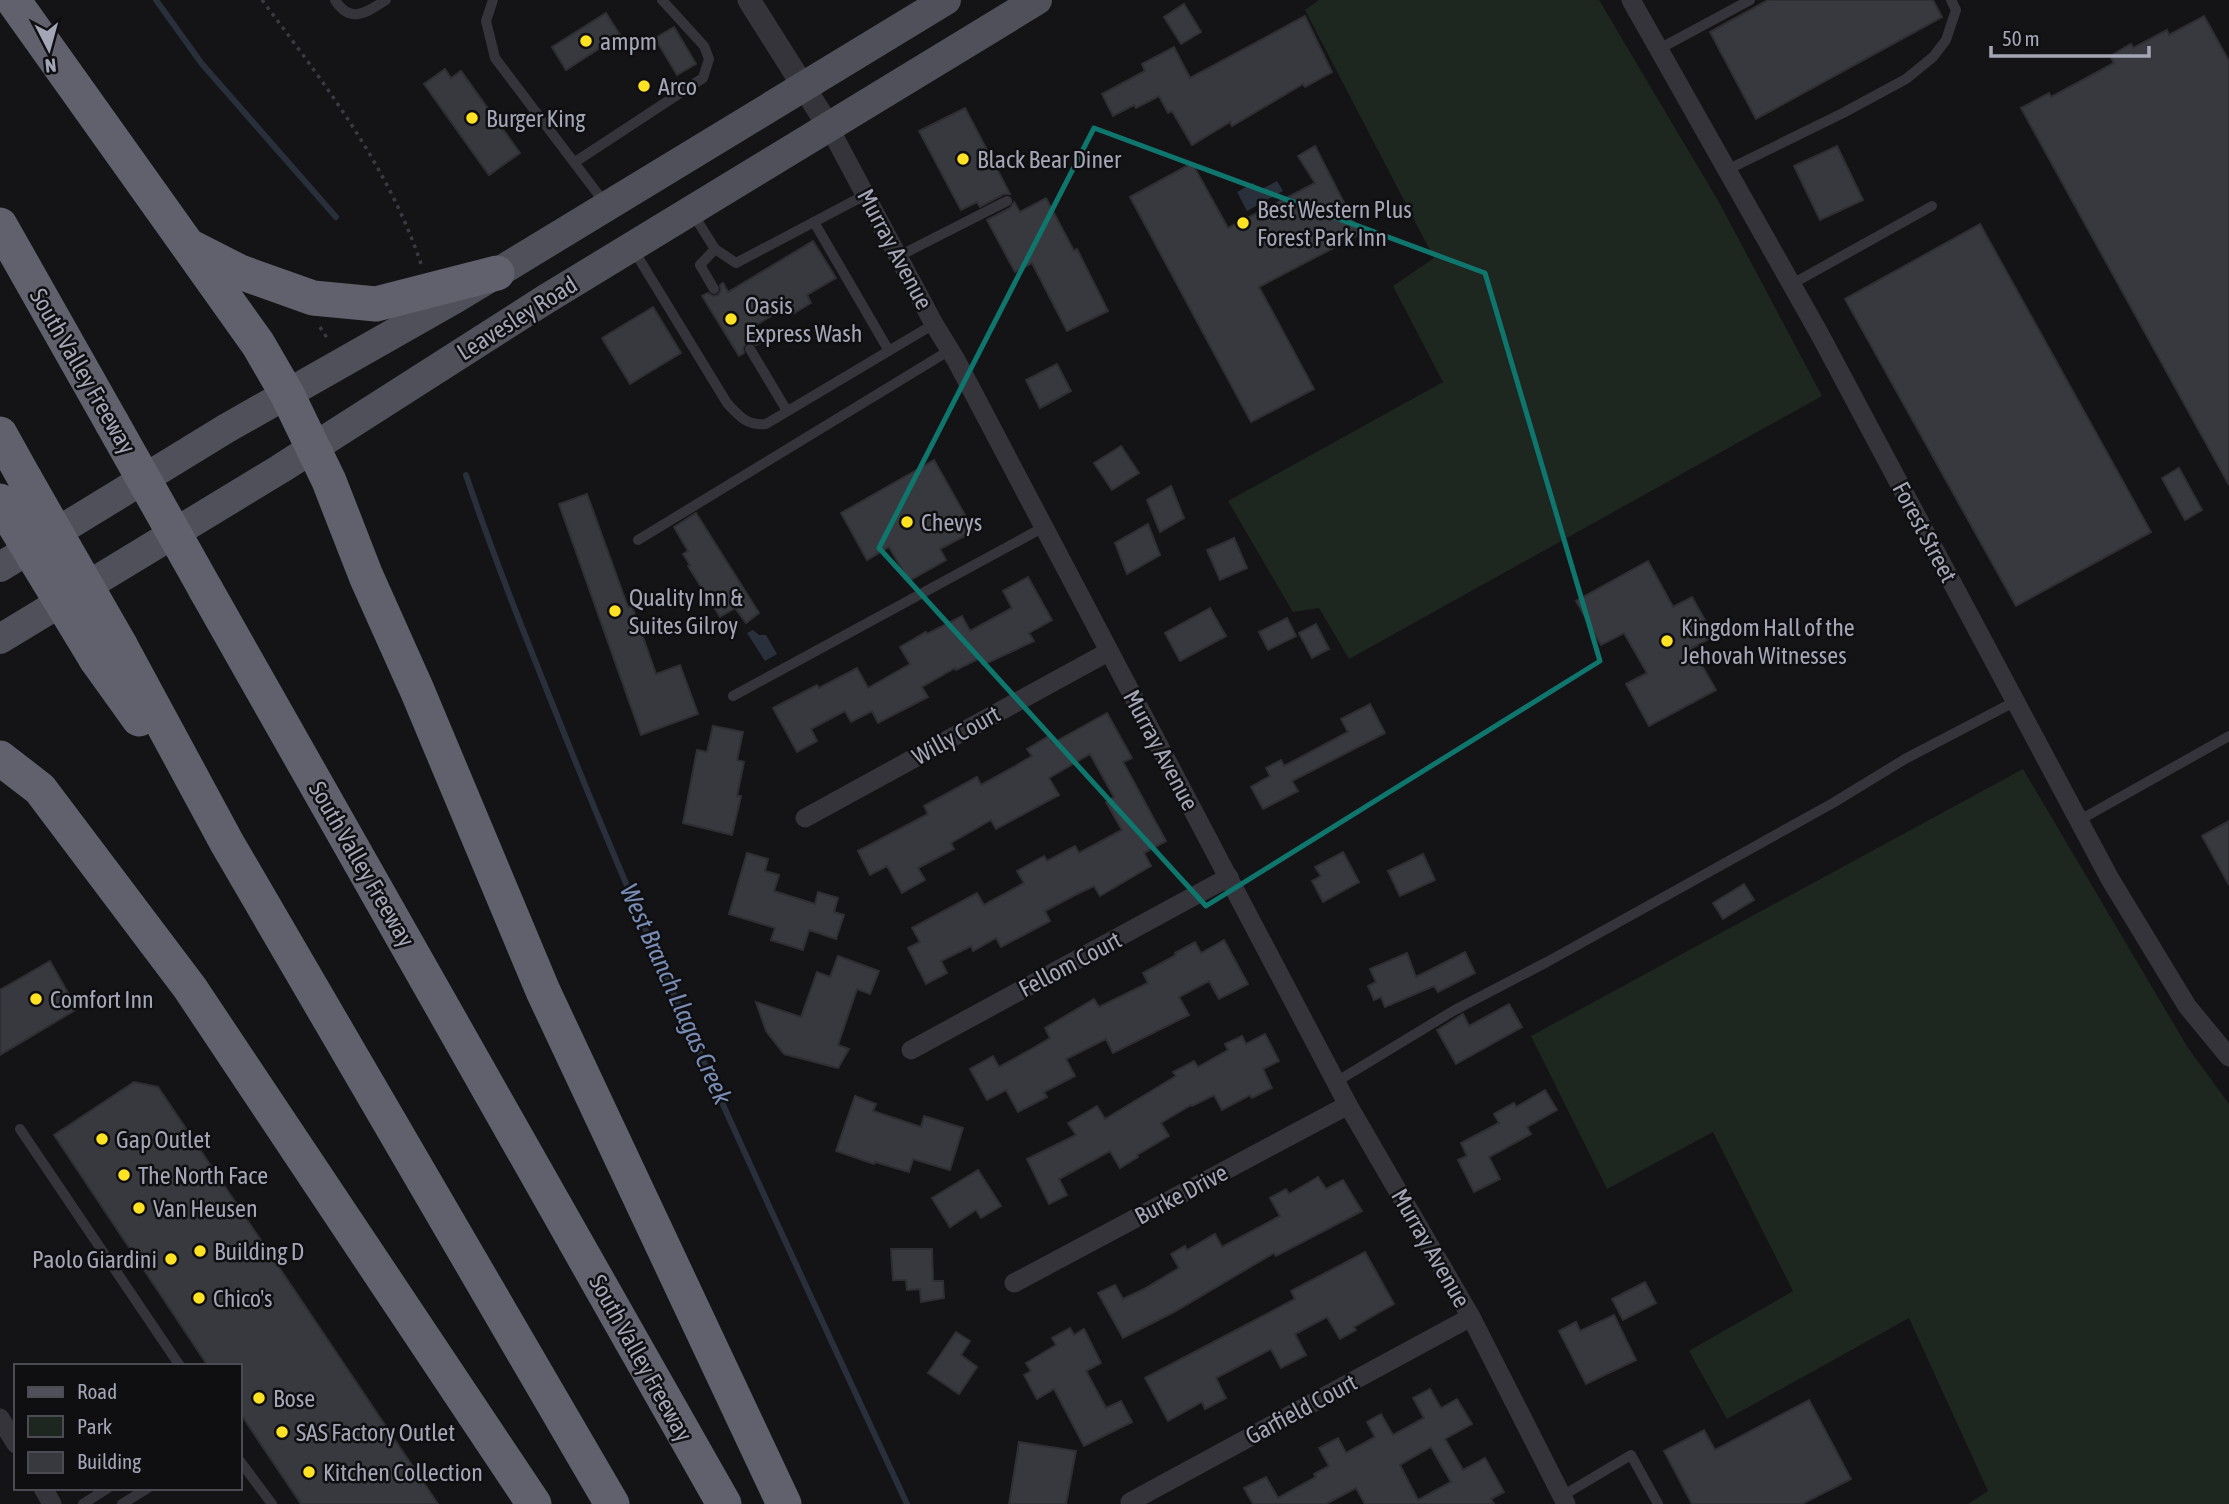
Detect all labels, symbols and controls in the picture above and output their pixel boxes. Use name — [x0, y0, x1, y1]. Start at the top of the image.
north arrow — [14, 14, 84, 84]
scale bar — [1991, 14, 2148, 58]
text: 50 m — [2002, 26, 2040, 50]
place label: ampm — [600, 28, 657, 55]
marker: ampm — [578, 33, 594, 49]
text: N — [44, 54, 58, 77]
place label: Arco — [658, 73, 697, 100]
marker: Arco — [636, 78, 652, 94]
place label: Burger King — [486, 105, 586, 132]
marker: Burger King — [464, 110, 480, 126]
place label: Black Bear Diner — [977, 146, 1122, 173]
marker: Black Bear Diner — [955, 151, 971, 167]
street label: Murray Avenue — [852, 184, 938, 314]
place label: Best Western Plus Forest Park Inn — [1257, 196, 1412, 251]
marker: Best Western Plus Forest Park Inn — [1235, 215, 1251, 231]
street label: Leavesley Road — [452, 270, 582, 366]
street label: South Valley Freeway — [25, 284, 141, 458]
place label: Oasis Express Wash — [745, 292, 862, 347]
marker: Oasis Express Wash — [723, 311, 739, 327]
street label: Forest Street — [1887, 477, 1963, 587]
place label: Chevys — [921, 509, 982, 536]
marker: Chevys — [899, 514, 915, 530]
place label: Quality Inn & Suites Gilroy — [629, 584, 743, 639]
marker: Quality Inn & Suites Gilroy — [607, 603, 623, 619]
place label: Kingdom Hall of the Jehovah Witnesses — [1681, 614, 1855, 669]
marker: Kingdom Hall of the Jehovah Witnesses — [1659, 633, 1675, 649]
street label: Murray Avenue — [1118, 685, 1204, 815]
street label: Willy Court — [907, 700, 1005, 770]
street label: South Valley Freeway — [304, 777, 420, 951]
water label: West Branch Llagas Creek — [614, 879, 738, 1109]
street label: Fellom Court — [1014, 926, 1126, 1002]
place label: Comfort Inn — [50, 986, 154, 1013]
marker: Comfort Inn — [28, 991, 44, 1007]
place label: Gap Outlet — [116, 1126, 211, 1153]
marker: Gap Outlet — [94, 1131, 110, 1147]
street label: Burke Drive — [1130, 1158, 1232, 1230]
place label: The North Face — [138, 1162, 268, 1189]
marker: The North Face — [116, 1167, 132, 1183]
street label: Murray Avenue — [1386, 1184, 1476, 1312]
place label: Van Heusen — [153, 1195, 258, 1222]
marker: Van Heusen — [131, 1200, 147, 1216]
place label: Building D — [214, 1238, 304, 1265]
marker: Building D — [192, 1243, 208, 1259]
place label: Paolo Giardini — [32, 1246, 157, 1273]
marker: Paolo Giardini — [163, 1251, 179, 1267]
street label: South Valley Freeway — [584, 1270, 698, 1446]
place label: Chico's — [213, 1285, 273, 1312]
marker: Chico's — [191, 1290, 207, 1306]
legend — [14, 1364, 242, 1490]
street label: Garfield Court — [1241, 1368, 1361, 1450]
text: Road — [77, 1379, 117, 1403]
place label: Bose — [273, 1385, 315, 1412]
marker: Bose — [251, 1390, 267, 1406]
text: Park — [77, 1414, 112, 1438]
place label: SAS Factory Outlet — [296, 1419, 455, 1446]
marker: SAS Factory Outlet — [274, 1424, 290, 1440]
text: Building — [77, 1449, 141, 1473]
place label: Kitchen Collection — [323, 1459, 483, 1486]
marker: Kitchen Collection — [301, 1464, 317, 1480]

